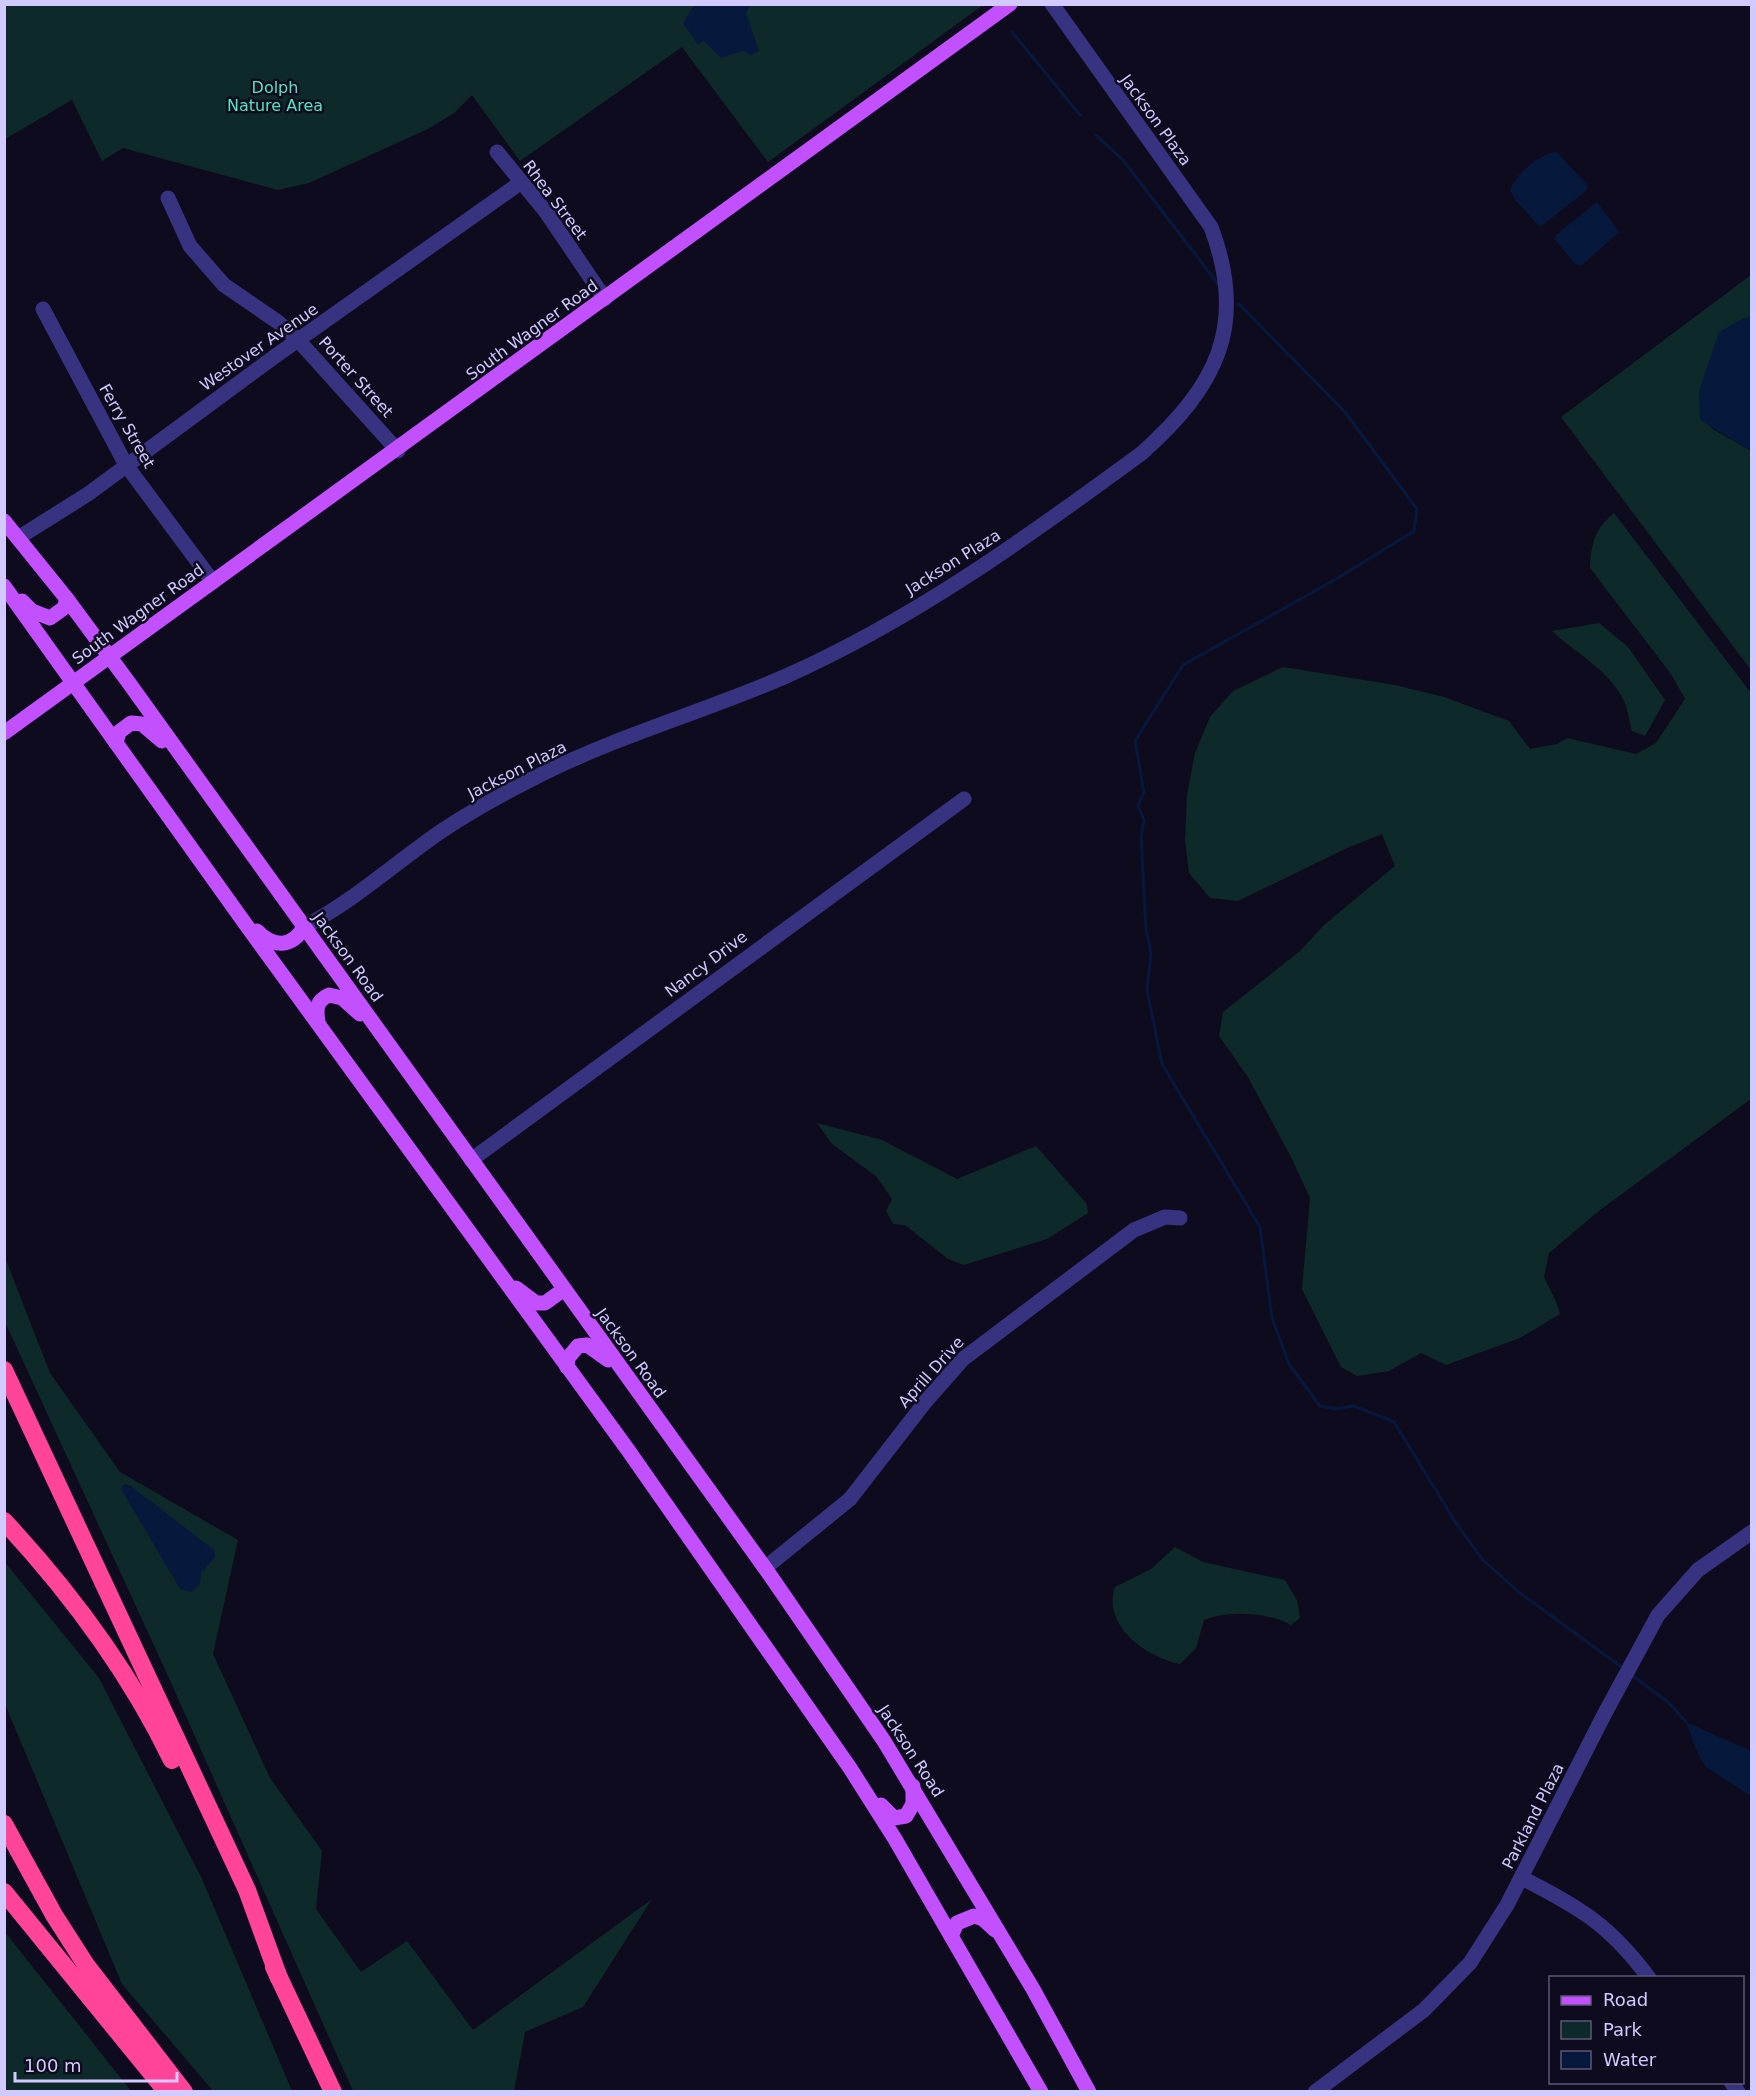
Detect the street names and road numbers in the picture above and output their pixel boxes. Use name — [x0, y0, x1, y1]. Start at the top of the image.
street label: Jackson Plaza — [1116, 70, 1195, 169]
street label: Rhea Street — [519, 157, 591, 243]
street label: South Wagner Road — [462, 276, 602, 384]
street label: Westover Avenue — [196, 299, 322, 395]
street label: Porter Street — [315, 333, 397, 421]
street label: Ferry Street — [95, 380, 159, 472]
street label: Jackson Plaza — [901, 525, 1004, 599]
street label: South Wagner Road — [68, 560, 208, 668]
street label: Jackson Plaza — [464, 737, 569, 803]
street label: Jackson Road — [309, 908, 387, 1005]
street label: Nancy Drive — [661, 927, 751, 1001]
street label: Jackson Road — [592, 1304, 670, 1401]
street label: Aprill Drive — [894, 1333, 968, 1411]
street label: Jackson Road — [874, 1700, 948, 1801]
street label: Parkland Plaza — [1498, 1760, 1568, 1872]

